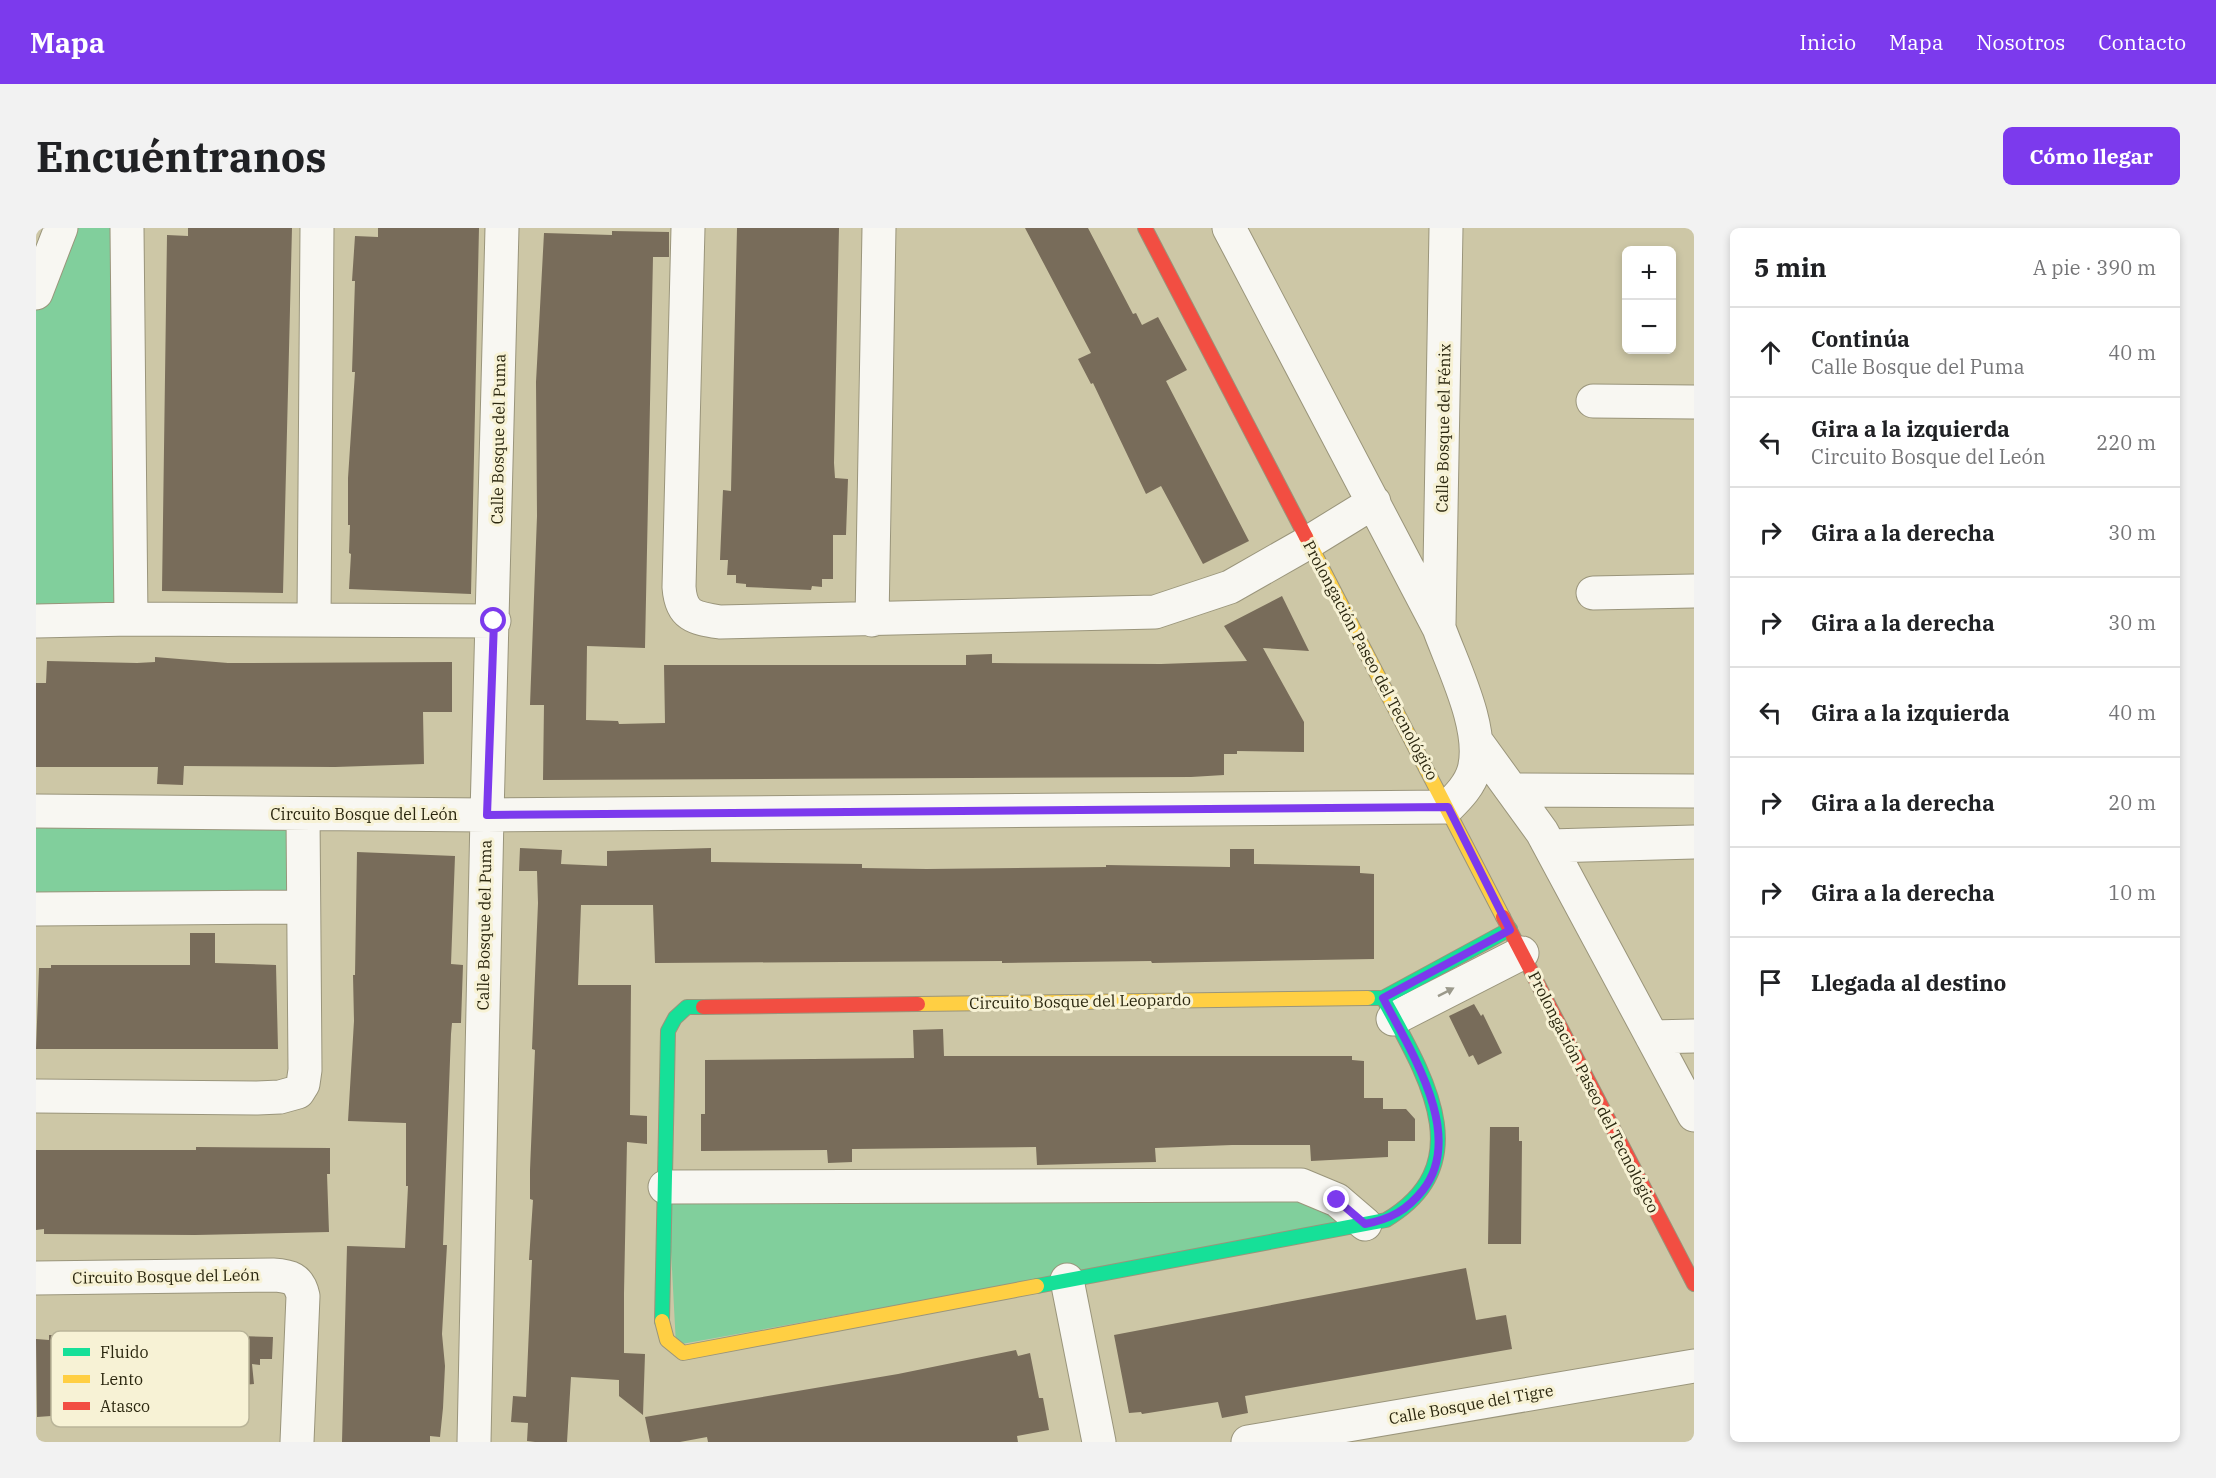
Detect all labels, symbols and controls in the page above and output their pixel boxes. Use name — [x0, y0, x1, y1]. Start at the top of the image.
text: Mapa — [30, 24, 105, 61]
text: Inicio — [1799, 28, 1856, 56]
text: Mapa — [1889, 28, 1943, 56]
text: Nosotros — [1976, 28, 2065, 56]
text: Contacto — [2098, 28, 2186, 56]
button: Cómo llegar — [2003, 127, 2180, 185]
text: Encuéntranos — [36, 129, 327, 184]
map controls — [1622, 246, 1676, 354]
button: + — [1622, 246, 1676, 300]
text: 5 min — [1754, 250, 1827, 284]
text: A pie · 390 m — [2033, 254, 2156, 281]
button: − — [1622, 300, 1676, 354]
text: Continúa — [1811, 324, 1910, 353]
icon: ahead — [1754, 336, 1787, 369]
text: 40 m — [2108, 339, 2156, 366]
street label: Calle Bosque del Fénix — [1432, 343, 1454, 513]
street label: Calle Bosque del Puma — [487, 353, 509, 525]
text: Calle Bosque del Puma — [1811, 353, 2025, 380]
text: Gira a la izquierda — [1811, 414, 2010, 443]
icon: left — [1754, 426, 1787, 459]
text: 220 m — [2096, 429, 2156, 456]
text: Circuito Bosque del León — [1811, 443, 2045, 470]
icon: right — [1754, 516, 1787, 549]
text: Gira a la derecha — [1811, 518, 1995, 547]
text: 30 m — [2108, 519, 2156, 546]
street label: Prolongación Paseo del Tecnológico — [1299, 537, 1443, 783]
icon: right — [1754, 606, 1787, 639]
route start — [480, 607, 506, 633]
text: Gira a la derecha — [1811, 608, 1995, 637]
text: 30 m — [2108, 609, 2156, 636]
icon: left — [1754, 696, 1787, 729]
text: Gira a la izquierda — [1811, 698, 2010, 727]
text: 40 m — [2108, 699, 2156, 726]
icon: right — [1754, 786, 1787, 819]
text: Gira a la derecha — [1811, 788, 1995, 817]
text: 20 m — [2108, 789, 2156, 816]
street label: Circuito Bosque del León — [270, 804, 458, 824]
street label: Calle Bosque del Puma — [473, 839, 495, 1011]
icon: right — [1754, 876, 1787, 909]
text: Gira a la derecha — [1811, 878, 1995, 907]
text: 10 m — [2108, 879, 2156, 906]
icon: arrive — [1754, 966, 1787, 999]
street label: Prolongación Paseo del Tecnológico — [1524, 968, 1664, 1216]
text: Llegada al destino — [1811, 968, 2006, 997]
one-way arrow — [1437, 987, 1454, 997]
street label: Circuito Bosque del Leopardo — [969, 989, 1191, 1013]
route end — [1323, 1186, 1349, 1212]
street label: Circuito Bosque del León — [72, 1264, 260, 1288]
legend — [51, 1331, 249, 1427]
text: Fluido — [100, 1342, 149, 1362]
text: Lento — [100, 1369, 143, 1389]
street label: Calle Bosque del Tigre — [1387, 1380, 1555, 1428]
text: Atasco — [100, 1396, 150, 1416]

